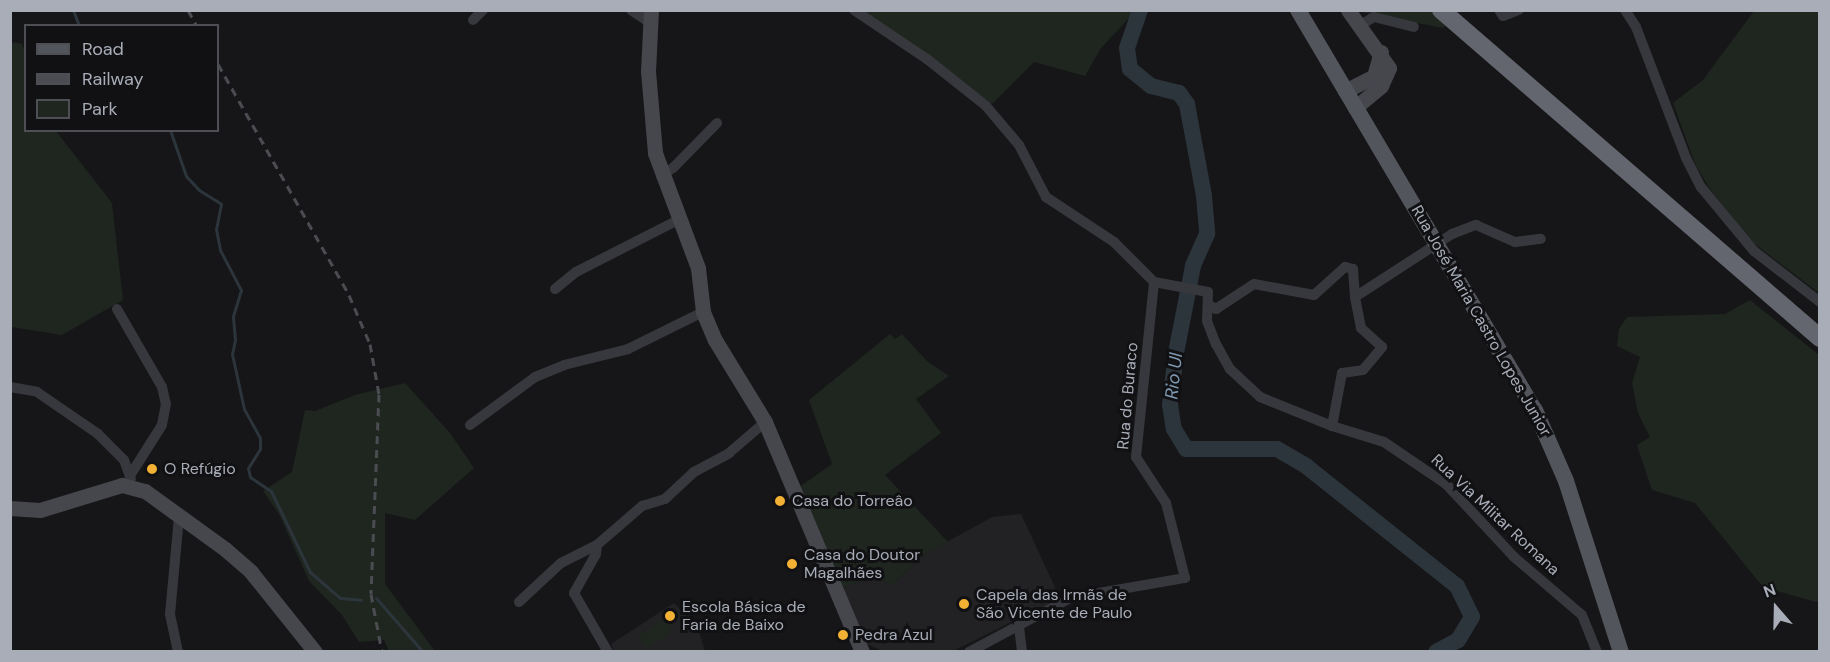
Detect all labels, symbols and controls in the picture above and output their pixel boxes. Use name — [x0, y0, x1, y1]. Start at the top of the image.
legend — [24, 24, 219, 132]
text: Road — [82, 37, 124, 61]
text: Railway — [82, 67, 144, 91]
text: Park — [82, 97, 118, 121]
street label: Rua José Maria Castro Lopes Junior — [1407, 202, 1555, 440]
street label: Rua do Buraco — [1114, 342, 1142, 450]
water label: Rio Ul — [1161, 352, 1187, 400]
street label: Rua Via Militar Romana — [1427, 451, 1563, 579]
place label: O Refúgio — [164, 459, 236, 479]
marker: O Refúgio — [145, 462, 159, 476]
place label: Casa do Torreâo — [792, 491, 913, 511]
marker: Casa do Torreâo — [773, 494, 787, 508]
place label: Casa do Doutor Magalhães — [804, 545, 920, 583]
marker: Casa do Doutor Magalhães — [785, 557, 799, 571]
north arrow — [1746, 578, 1806, 638]
text: N — [1761, 579, 1779, 602]
place label: Capela das Irmãs de São Vicente de Paulo — [976, 585, 1132, 623]
place label: Escola Básica de Faria de Baixo — [682, 597, 806, 635]
marker: Capela das Irmãs de São Vicente de Paulo — [957, 597, 971, 611]
marker: Escola Básica de Faria de Baixo — [663, 609, 677, 623]
place label: Pedra Azul — [855, 625, 933, 645]
marker: Pedra Azul — [836, 628, 850, 642]

